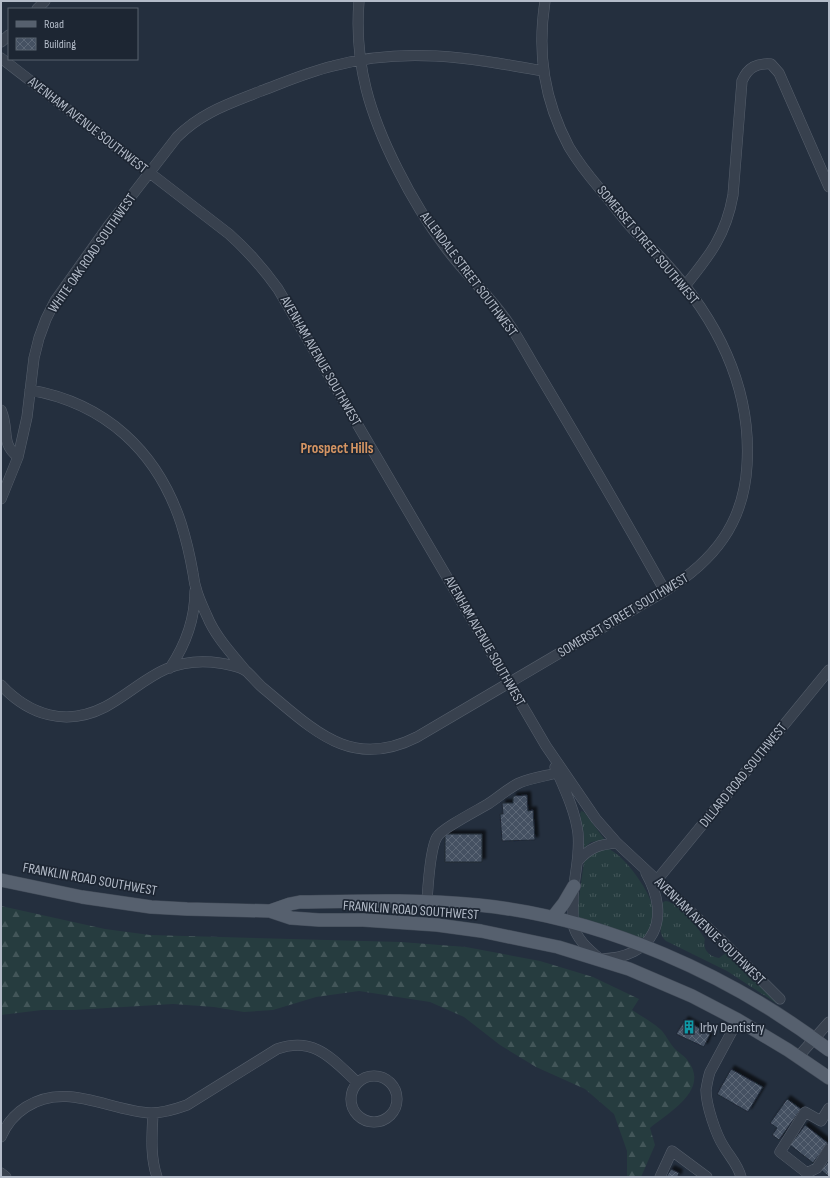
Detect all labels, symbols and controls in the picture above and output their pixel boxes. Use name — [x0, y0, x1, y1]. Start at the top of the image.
legend — [8, 8, 138, 60]
text: Road — [44, 17, 64, 32]
text: Building — [44, 37, 76, 52]
street label: AVENHAM AVENUE SOUTHWEST — [24, 72, 151, 177]
street label: SOMERSET STREET SOUTHWEST — [593, 182, 703, 308]
street label: WHITE OAK ROAD SOUTHWEST — [44, 190, 140, 316]
street label: ALLENDALE STREET SOUTHWEST — [416, 208, 522, 340]
street label: AVENHAM AVENUE SOUTHWEST — [276, 292, 365, 429]
district label: Prospect Hills — [301, 439, 374, 458]
street label: SOMERSET STREET SOUTHWEST — [554, 569, 692, 661]
street label: AVENHAM AVENUE SOUTHWEST — [440, 572, 529, 709]
street label: DILLARD ROAD SOUTHWEST — [696, 719, 790, 831]
street label: FRANKLIN ROAD SOUTHWEST — [22, 859, 159, 899]
street label: AVENHAM AVENUE SOUTHWEST — [650, 873, 769, 988]
street label: FRANKLIN ROAD SOUTHWEST — [343, 897, 480, 923]
building icon: Irby Dentistry — [681, 1019, 697, 1035]
place label: Irby Dentistry — [700, 1019, 765, 1036]

